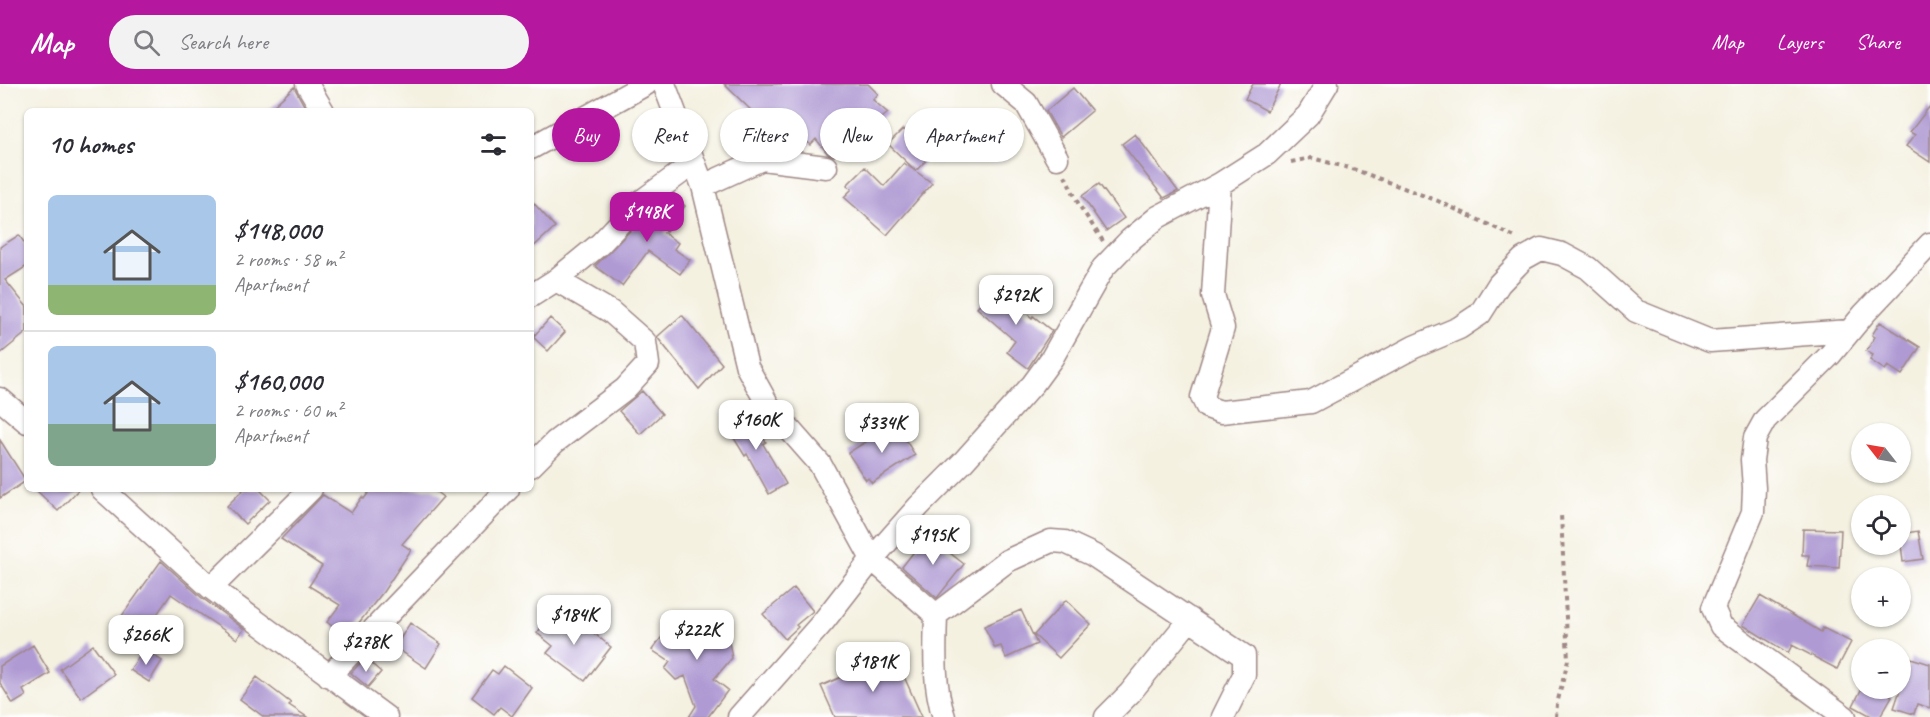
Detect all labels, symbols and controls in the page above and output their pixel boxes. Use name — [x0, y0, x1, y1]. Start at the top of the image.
search box — [109, 15, 529, 69]
text: Map — [30, 25, 73, 60]
icon: search — [130, 26, 163, 59]
text: Search here — [178, 28, 268, 56]
text: Map — [1711, 29, 1744, 55]
text: Layers — [1777, 29, 1823, 55]
text: Share — [1856, 29, 1900, 55]
chip: Buy — [552, 108, 620, 162]
chip: Rent — [632, 108, 708, 162]
chip: Filters — [720, 108, 808, 162]
chip: New — [820, 108, 892, 162]
chip: Apartment — [904, 108, 1024, 162]
text: 10 homes — [48, 128, 133, 161]
icon: filters — [477, 128, 510, 161]
pin: $148K — [605, 192, 689, 243]
text: $148K — [624, 199, 670, 224]
text: $148,000 — [234, 214, 321, 247]
icon: home — [96, 219, 168, 291]
text: 2 rooms · 58 m² — [234, 247, 342, 272]
text: Apartment — [234, 272, 307, 297]
pin: $292K — [974, 275, 1058, 326]
text: $292K — [993, 282, 1039, 307]
text: $160,000 — [234, 365, 322, 398]
icon: home — [96, 370, 168, 442]
text: 2 rooms · 60 m² — [234, 398, 342, 423]
pin: $160K — [714, 400, 798, 451]
pin: $334K — [840, 403, 924, 454]
text: $160K — [733, 407, 779, 432]
text: $334K — [859, 410, 905, 435]
text: Apartment — [234, 423, 307, 448]
north arrow — [1851, 423, 1911, 483]
map controls — [1851, 423, 1911, 699]
button: locate — [1851, 495, 1911, 555]
pin: $195K — [891, 515, 975, 566]
text: $195K — [910, 522, 956, 547]
button: + — [1851, 567, 1911, 627]
pin: $184K — [532, 595, 616, 646]
text: $184K — [551, 602, 597, 627]
pin: $222K — [655, 610, 739, 661]
pin: $266K — [104, 615, 188, 666]
text: $222K — [674, 617, 720, 642]
text: $266K — [123, 622, 170, 647]
pin: $278K — [324, 622, 408, 673]
text: $278K — [343, 629, 389, 654]
button: − — [1851, 639, 1911, 699]
pin: $181K — [831, 642, 915, 693]
text: $181K — [850, 649, 896, 674]

